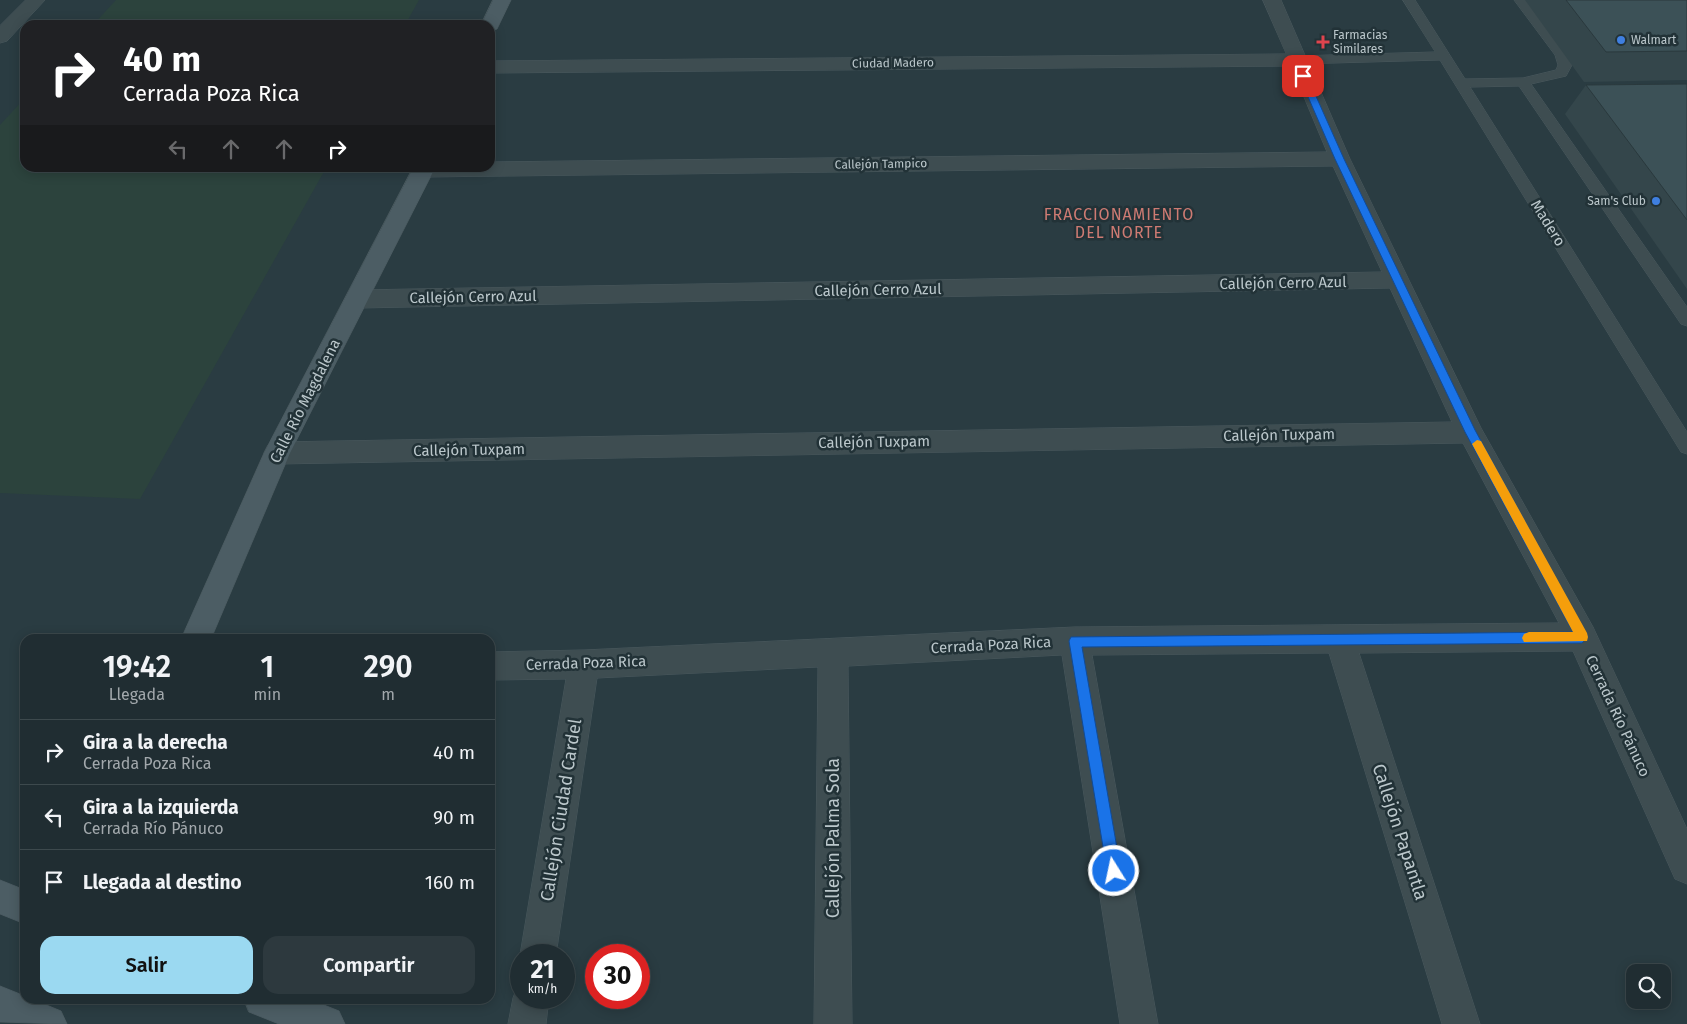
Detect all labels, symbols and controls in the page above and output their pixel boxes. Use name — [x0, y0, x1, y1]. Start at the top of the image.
place label: Farmacias Similares — [1333, 28, 1388, 56]
place label: Walmart — [1631, 33, 1677, 47]
marker: Walmart — [1615, 34, 1627, 46]
marker: Farmacias Similares — [1317, 36, 1329, 48]
text: 40 m — [123, 38, 201, 80]
icon: right — [40, 40, 105, 105]
street label: Ciudad Madero — [852, 55, 934, 71]
pin — [1282, 55, 1324, 97]
icon: arrive — [1289, 62, 1317, 90]
text: Cerrada Poza Rica — [123, 80, 300, 107]
icon: left — [164, 135, 192, 163]
icon: ahead — [217, 135, 245, 163]
icon: ahead — [270, 135, 298, 163]
icon: right — [323, 135, 351, 163]
street label: Callejón Tampico — [835, 156, 927, 172]
place label: Sam's Club — [1587, 194, 1646, 208]
marker: Sam's Club — [1650, 195, 1662, 207]
street label: Madero — [1527, 197, 1569, 249]
district label: FRACCIONAMIENTO DEL NORTE — [1044, 205, 1194, 242]
street label: Callejón Cerro Azul — [1219, 273, 1347, 293]
street label: Callejón Cerro Azul — [814, 280, 942, 300]
street label: Callejón Cerro Azul — [409, 287, 537, 307]
street label: Calle Río Magdalena — [266, 336, 344, 466]
street label: Callejón Tuxpam — [1223, 425, 1335, 445]
street label: Callejón Tuxpam — [818, 432, 930, 452]
street label: Callejón Tuxpam — [413, 440, 525, 460]
street label: Cerrada Poza Rica — [930, 633, 1052, 657]
text: 19:42 — [102, 649, 171, 685]
text: 1 — [261, 649, 274, 685]
text: 290 — [364, 649, 413, 685]
street label: Cerrada Poza Rica — [525, 652, 647, 674]
street label: Cerrada Río Pánuco — [1582, 652, 1654, 780]
text: Llegada — [109, 685, 165, 704]
text: min — [254, 685, 281, 704]
text: m — [381, 685, 395, 704]
street label: Callejón Ciudad Cardel — [536, 717, 586, 903]
text: Gira a la derecha — [83, 731, 228, 754]
icon: right — [40, 738, 68, 766]
text: 40 m — [433, 741, 475, 764]
text: Cerrada Poza Rica — [83, 754, 212, 773]
street label: Callejón Palma Sola — [822, 758, 844, 918]
street label: Callejón Papantla — [1368, 761, 1432, 903]
text: Gira a la izquierda — [83, 796, 239, 819]
icon: left — [40, 803, 68, 831]
text: 90 m — [433, 806, 475, 829]
text: Cerrada Río Pánuco — [83, 819, 224, 838]
position arrow — [1087, 844, 1139, 896]
icon: arrive — [40, 868, 68, 896]
text: Llegada al destino — [83, 871, 242, 894]
text: 160 m — [425, 871, 475, 894]
button: Salir — [40, 936, 253, 994]
button: Compartir — [263, 936, 475, 994]
speed limit sign: 30 — [585, 944, 650, 1009]
text: 21 — [531, 955, 554, 985]
map controls — [1626, 964, 1671, 1009]
button: search — [1626, 964, 1671, 1009]
text: km/h — [528, 982, 557, 996]

